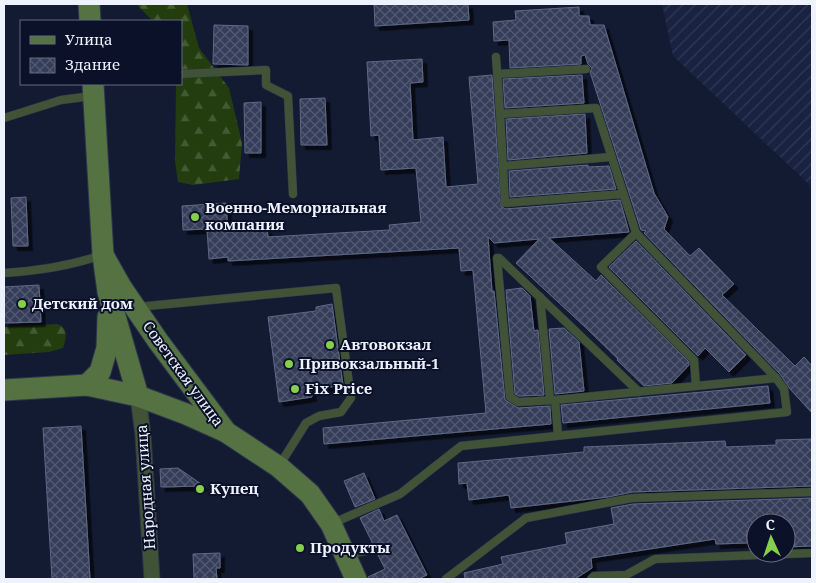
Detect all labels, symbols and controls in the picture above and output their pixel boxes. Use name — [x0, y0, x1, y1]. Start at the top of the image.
legend — [20, 20, 182, 85]
text: Улица — [65, 29, 113, 49]
text: Здание — [65, 54, 120, 74]
place label: Военно-Мемориальная компания — [205, 197, 387, 234]
marker: Военно-Мемориальная компания — [189, 211, 201, 223]
place label: Детский дом — [32, 293, 133, 313]
marker: Детский дом — [16, 298, 28, 310]
street label: Советская улица — [139, 317, 229, 430]
place label: Автовокзал — [340, 334, 432, 354]
marker: Автовокзал — [324, 339, 336, 351]
place label: Привокзальный-1 — [299, 353, 439, 373]
marker: Привокзальный-1 — [283, 358, 295, 370]
place label: Fix Price — [305, 378, 372, 398]
marker: Fix Price — [289, 383, 301, 395]
street label: Народная улица — [131, 424, 159, 550]
place label: Купец — [210, 478, 258, 498]
marker: Купец — [194, 483, 206, 495]
north arrow — [746, 513, 796, 563]
text: С — [765, 515, 775, 534]
place label: Продукты — [310, 537, 390, 557]
marker: Продукты — [294, 542, 306, 554]

